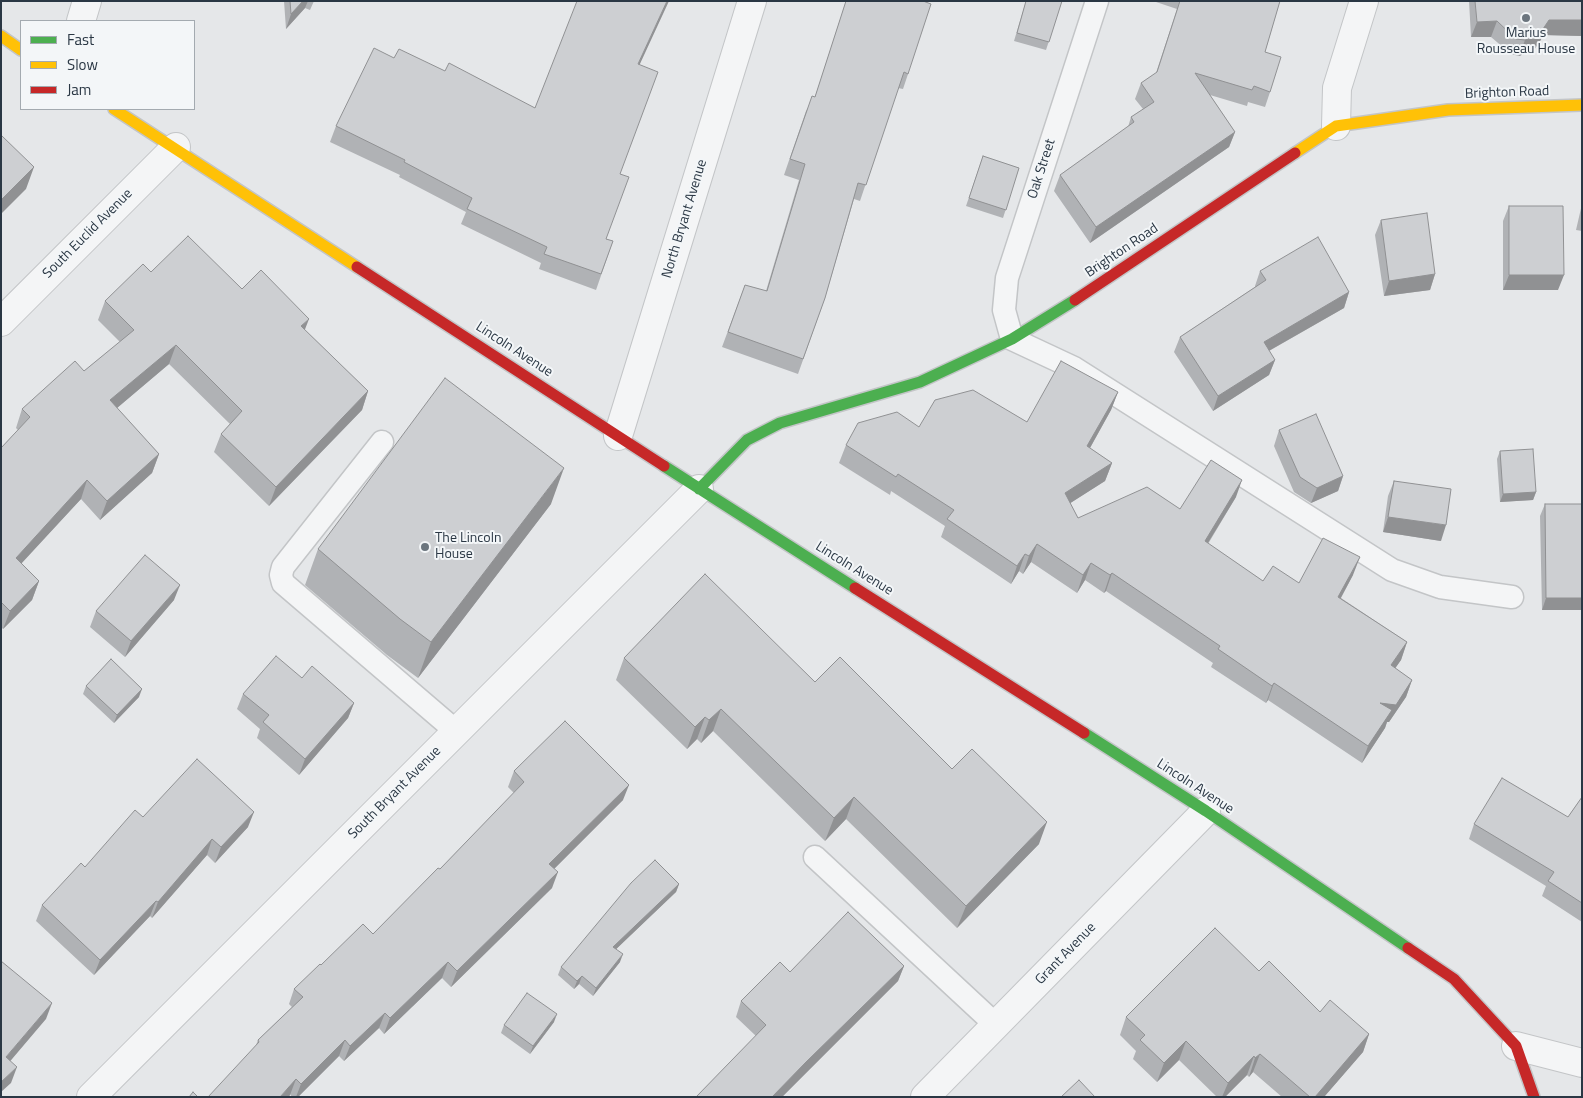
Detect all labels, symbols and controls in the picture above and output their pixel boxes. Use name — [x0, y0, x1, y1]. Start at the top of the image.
marker: Marius Rousseau House — [1520, 12, 1532, 24]
legend — [20, 20, 195, 110]
place label: Marius Rousseau House — [1477, 26, 1575, 58]
text: Fast — [67, 28, 94, 51]
text: Slow — [67, 53, 98, 76]
text: Jam — [67, 78, 91, 101]
street label: Brighton Road — [1465, 83, 1549, 103]
street label: Oak Street — [1024, 137, 1060, 201]
street label: North Bryant Avenue — [659, 157, 711, 281]
street label: South Euclid Avenue — [40, 186, 136, 282]
street label: Brighton Road — [1082, 220, 1162, 282]
street label: Lincoln Avenue — [472, 319, 556, 381]
place label: The Lincoln House — [435, 531, 501, 564]
street label: Lincoln Avenue — [812, 538, 896, 600]
marker: The Lincoln House — [419, 541, 431, 553]
street label: South Bryant Avenue — [345, 743, 445, 843]
street label: Lincoln Avenue — [1153, 756, 1237, 818]
street label: Grant Avenue — [1032, 919, 1100, 989]

